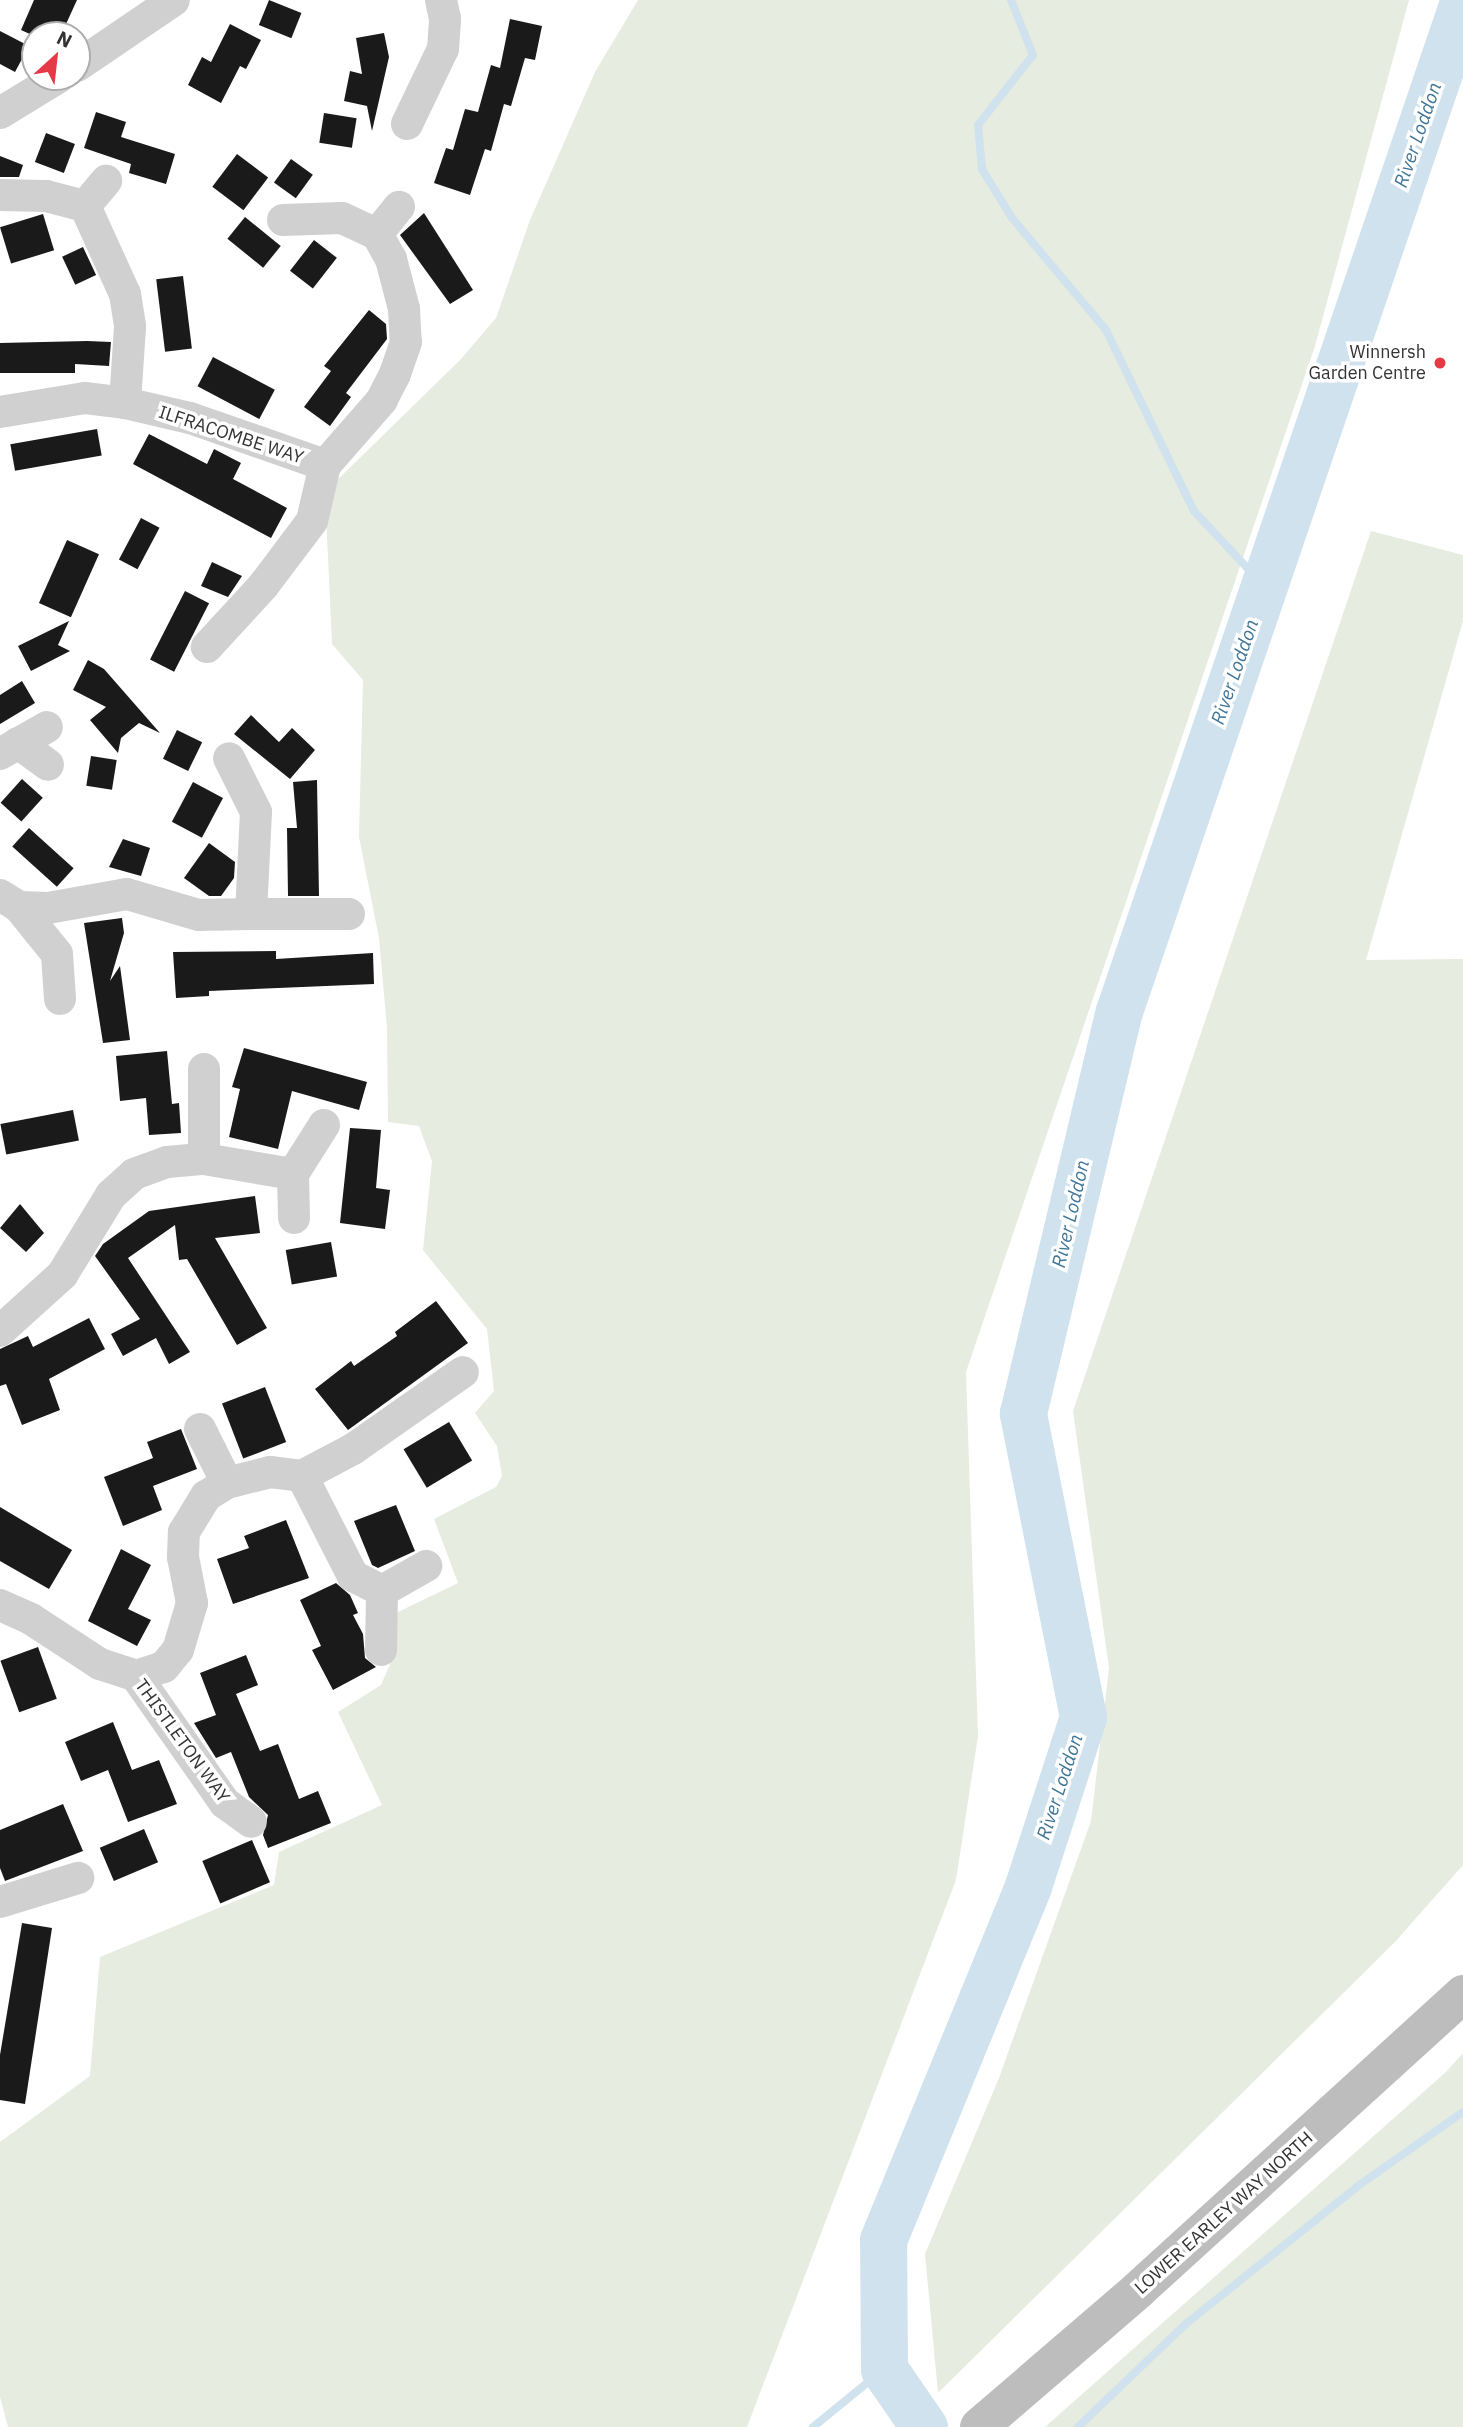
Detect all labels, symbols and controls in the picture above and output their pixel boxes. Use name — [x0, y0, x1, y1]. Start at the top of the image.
north arrow — [21, 21, 91, 91]
text: N — [53, 25, 76, 53]
water label: River Loddon — [1389, 79, 1447, 191]
place label: Winnersh Garden Centre — [1309, 342, 1426, 384]
marker: Winnersh Garden Centre — [1432, 355, 1448, 371]
street label: ILFRACOMBE WAY — [156, 401, 306, 469]
water label: River Loddon — [1206, 616, 1264, 728]
water label: River Loddon — [1048, 1158, 1094, 1270]
street label: THISTLETON WAY — [130, 1675, 234, 1807]
water label: River Loddon — [1032, 1731, 1088, 1843]
street label: LOWER EARLEY WAY NORTH — [1131, 2127, 1317, 2299]

